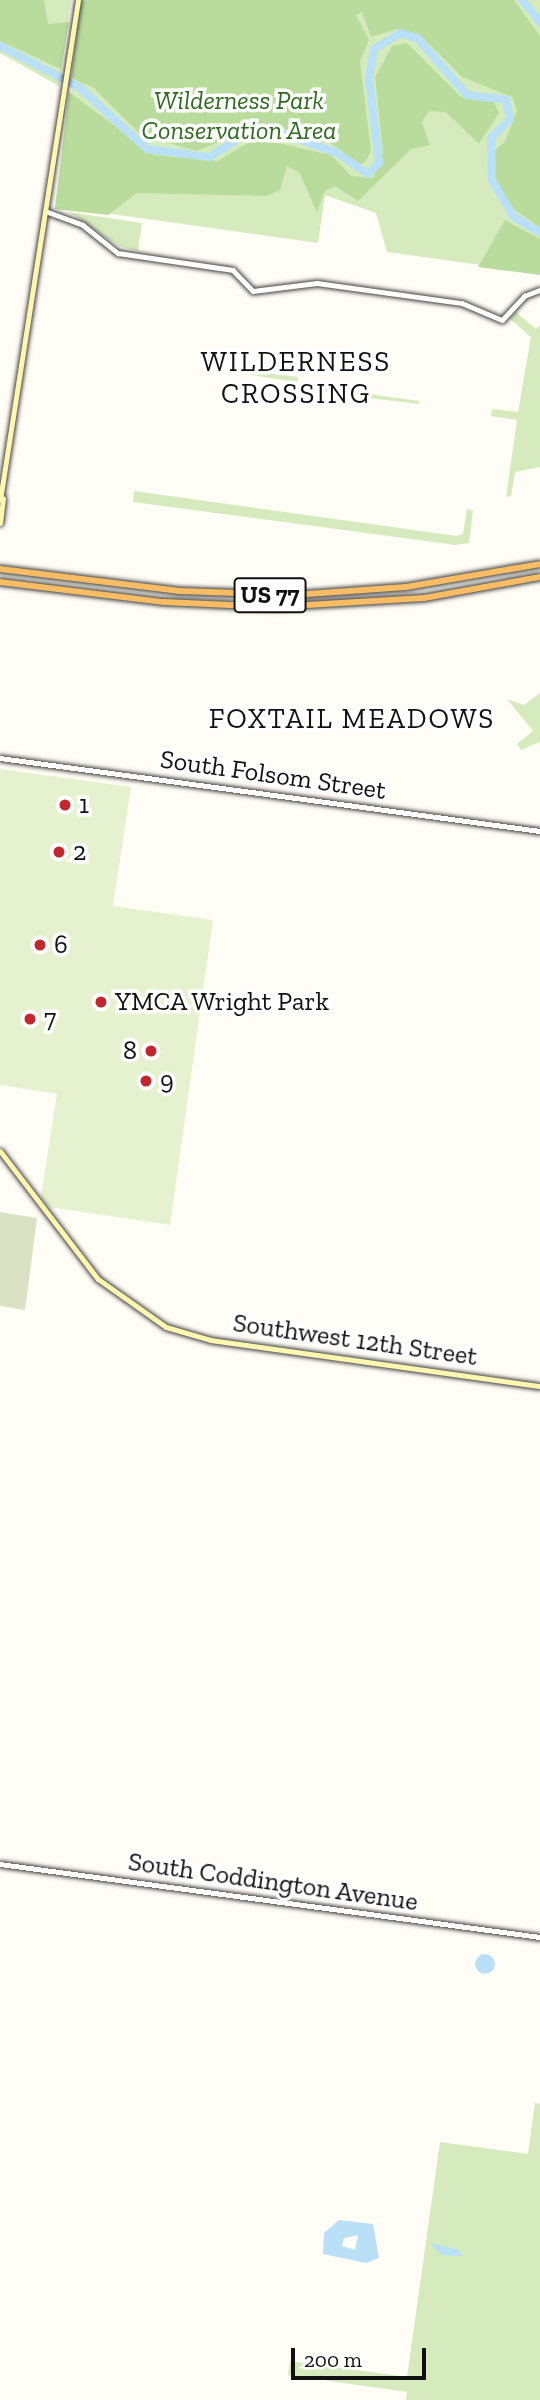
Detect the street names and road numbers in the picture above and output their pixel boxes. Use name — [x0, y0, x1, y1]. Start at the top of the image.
road number: US 77 — [233, 574, 307, 616]
street label: South Folsom Street — [158, 744, 388, 806]
street label: Southwest 12th Street — [231, 1307, 479, 1373]
street label: South Coddington Avenue — [126, 1846, 420, 1918]

